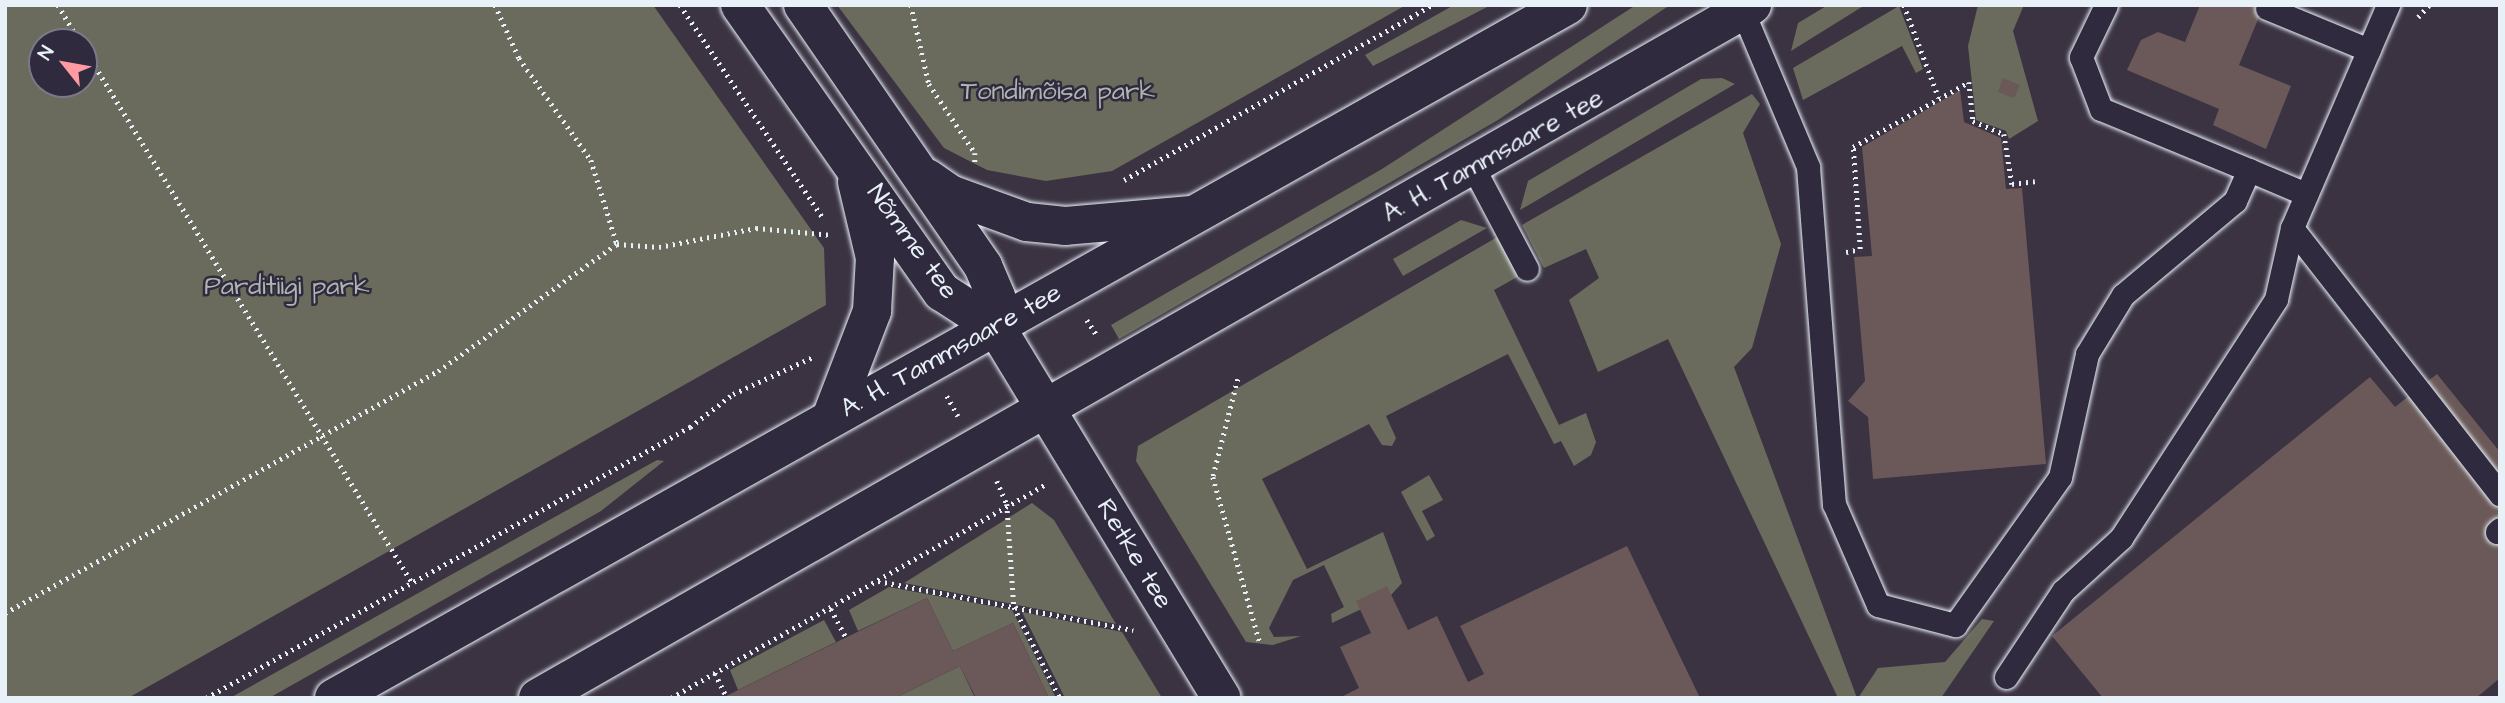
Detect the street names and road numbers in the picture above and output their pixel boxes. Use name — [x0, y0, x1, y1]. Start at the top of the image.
street label: A. H. Tammsaare tee — [1377, 82, 1609, 230]
street label: Nõmme tee — [860, 178, 964, 306]
street label: A. H. Tammsaare tee — [835, 277, 1067, 425]
street label: Retke tee — [1089, 494, 1179, 614]

